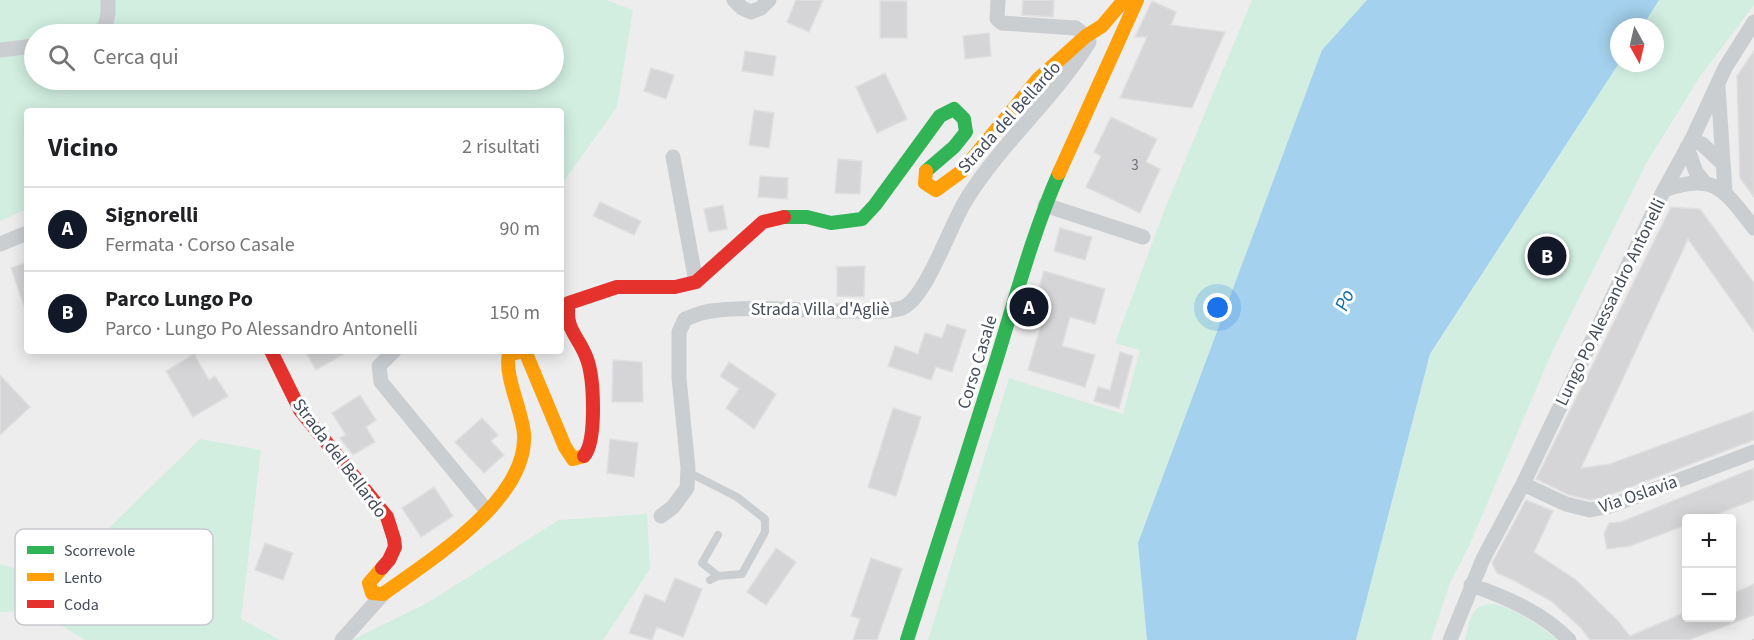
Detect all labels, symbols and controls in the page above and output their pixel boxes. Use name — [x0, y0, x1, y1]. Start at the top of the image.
north arrow — [1610, 18, 1664, 72]
search box — [24, 24, 564, 90]
icon: search — [45, 41, 78, 74]
text: Cerca qui — [93, 41, 179, 73]
street label: Strada del Bellardo — [952, 56, 1067, 179]
text: Vicino — [48, 129, 118, 166]
text: 2 risultati — [462, 133, 540, 161]
house number: 3 — [1131, 155, 1139, 176]
street label: Lungo Po Alessandro Antonelli — [1549, 194, 1672, 410]
text: Signorelli — [105, 199, 198, 231]
text: A — [62, 215, 73, 243]
text: 90 m — [500, 215, 540, 243]
text: Fermata · Corso Casale — [105, 231, 295, 259]
pin: B — [1528, 234, 1566, 278]
text: Parco Lungo Po — [105, 283, 253, 315]
pin: A — [1010, 284, 1048, 330]
water label: Po — [1328, 285, 1362, 315]
your location — [1203, 293, 1232, 322]
street label: Strada Villa d'Agliè — [751, 297, 889, 322]
text: B — [61, 299, 74, 327]
text: 150 m — [490, 299, 540, 327]
street label: Corso Casale — [951, 312, 1004, 412]
text: Parco · Lungo Po Alessandro Antonelli — [105, 315, 418, 343]
street label: Strada del Bellardo — [286, 393, 393, 523]
street label: Via Oslavia — [1596, 469, 1681, 520]
map controls — [1682, 514, 1736, 622]
button: + — [1682, 514, 1736, 568]
legend — [15, 529, 213, 625]
text: Scorrevole — [64, 540, 135, 562]
text: Lento — [64, 567, 102, 589]
button: − — [1682, 568, 1736, 622]
text: Coda — [64, 594, 99, 616]

